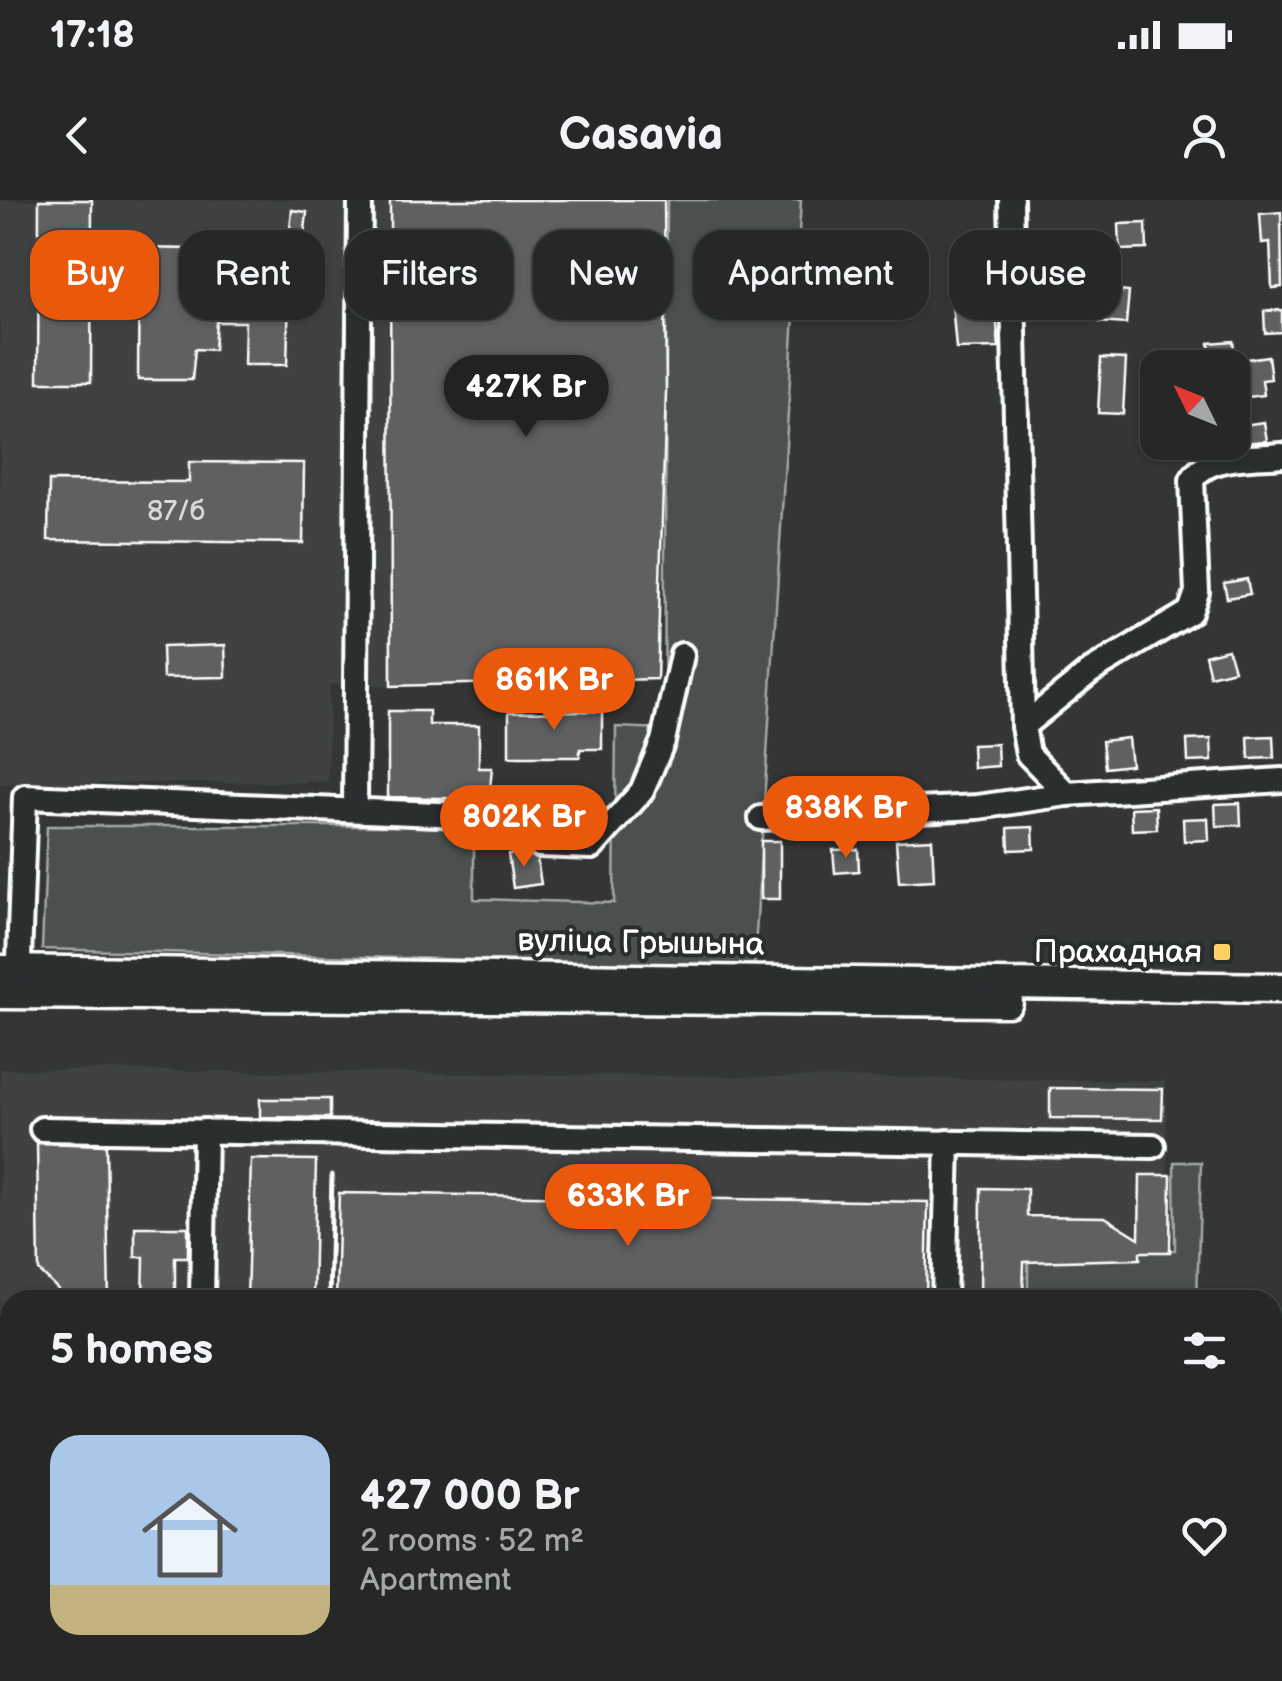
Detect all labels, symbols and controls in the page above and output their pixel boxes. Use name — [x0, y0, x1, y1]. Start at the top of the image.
text: 17:18 — [50, 13, 135, 58]
icon: back — [50, 108, 105, 163]
text: Casavia — [559, 108, 723, 163]
icon: person — [1177, 108, 1232, 163]
chip: Buy — [30, 230, 159, 320]
chip: Rent — [179, 230, 325, 320]
chip: Filters — [345, 230, 513, 320]
chip: New — [533, 230, 673, 320]
chip: Apartment — [693, 230, 929, 320]
chip: House — [949, 230, 1121, 320]
north arrow — [1140, 350, 1250, 460]
map controls — [1140, 350, 1250, 460]
pin: 427K Br — [434, 355, 618, 440]
text: 427K Br — [466, 368, 586, 407]
house number: 87/б — [147, 495, 205, 528]
pin: 861K Br — [462, 648, 646, 733]
text: 861K Br — [495, 661, 613, 700]
pin: 838K Br — [754, 776, 938, 861]
pin: 802K Br — [432, 785, 616, 870]
text: 838K Br — [785, 789, 907, 828]
text: 802K Br — [462, 798, 586, 837]
street label: вуліца Грышына — [517, 921, 765, 965]
place label: Прахадная — [1034, 933, 1202, 972]
marker: Прахадная — [1211, 941, 1233, 963]
pin: 633K Br — [536, 1164, 720, 1249]
text: 633K Br — [567, 1177, 689, 1216]
icon: filters — [1177, 1323, 1232, 1378]
text: 5 homes — [50, 1325, 213, 1376]
text: 427 000 Br — [360, 1471, 580, 1522]
icon: home — [130, 1475, 250, 1595]
icon: heart — [1177, 1508, 1232, 1563]
text: 2 rooms · 52 m² — [360, 1522, 584, 1561]
text: Apartment — [360, 1561, 511, 1600]

